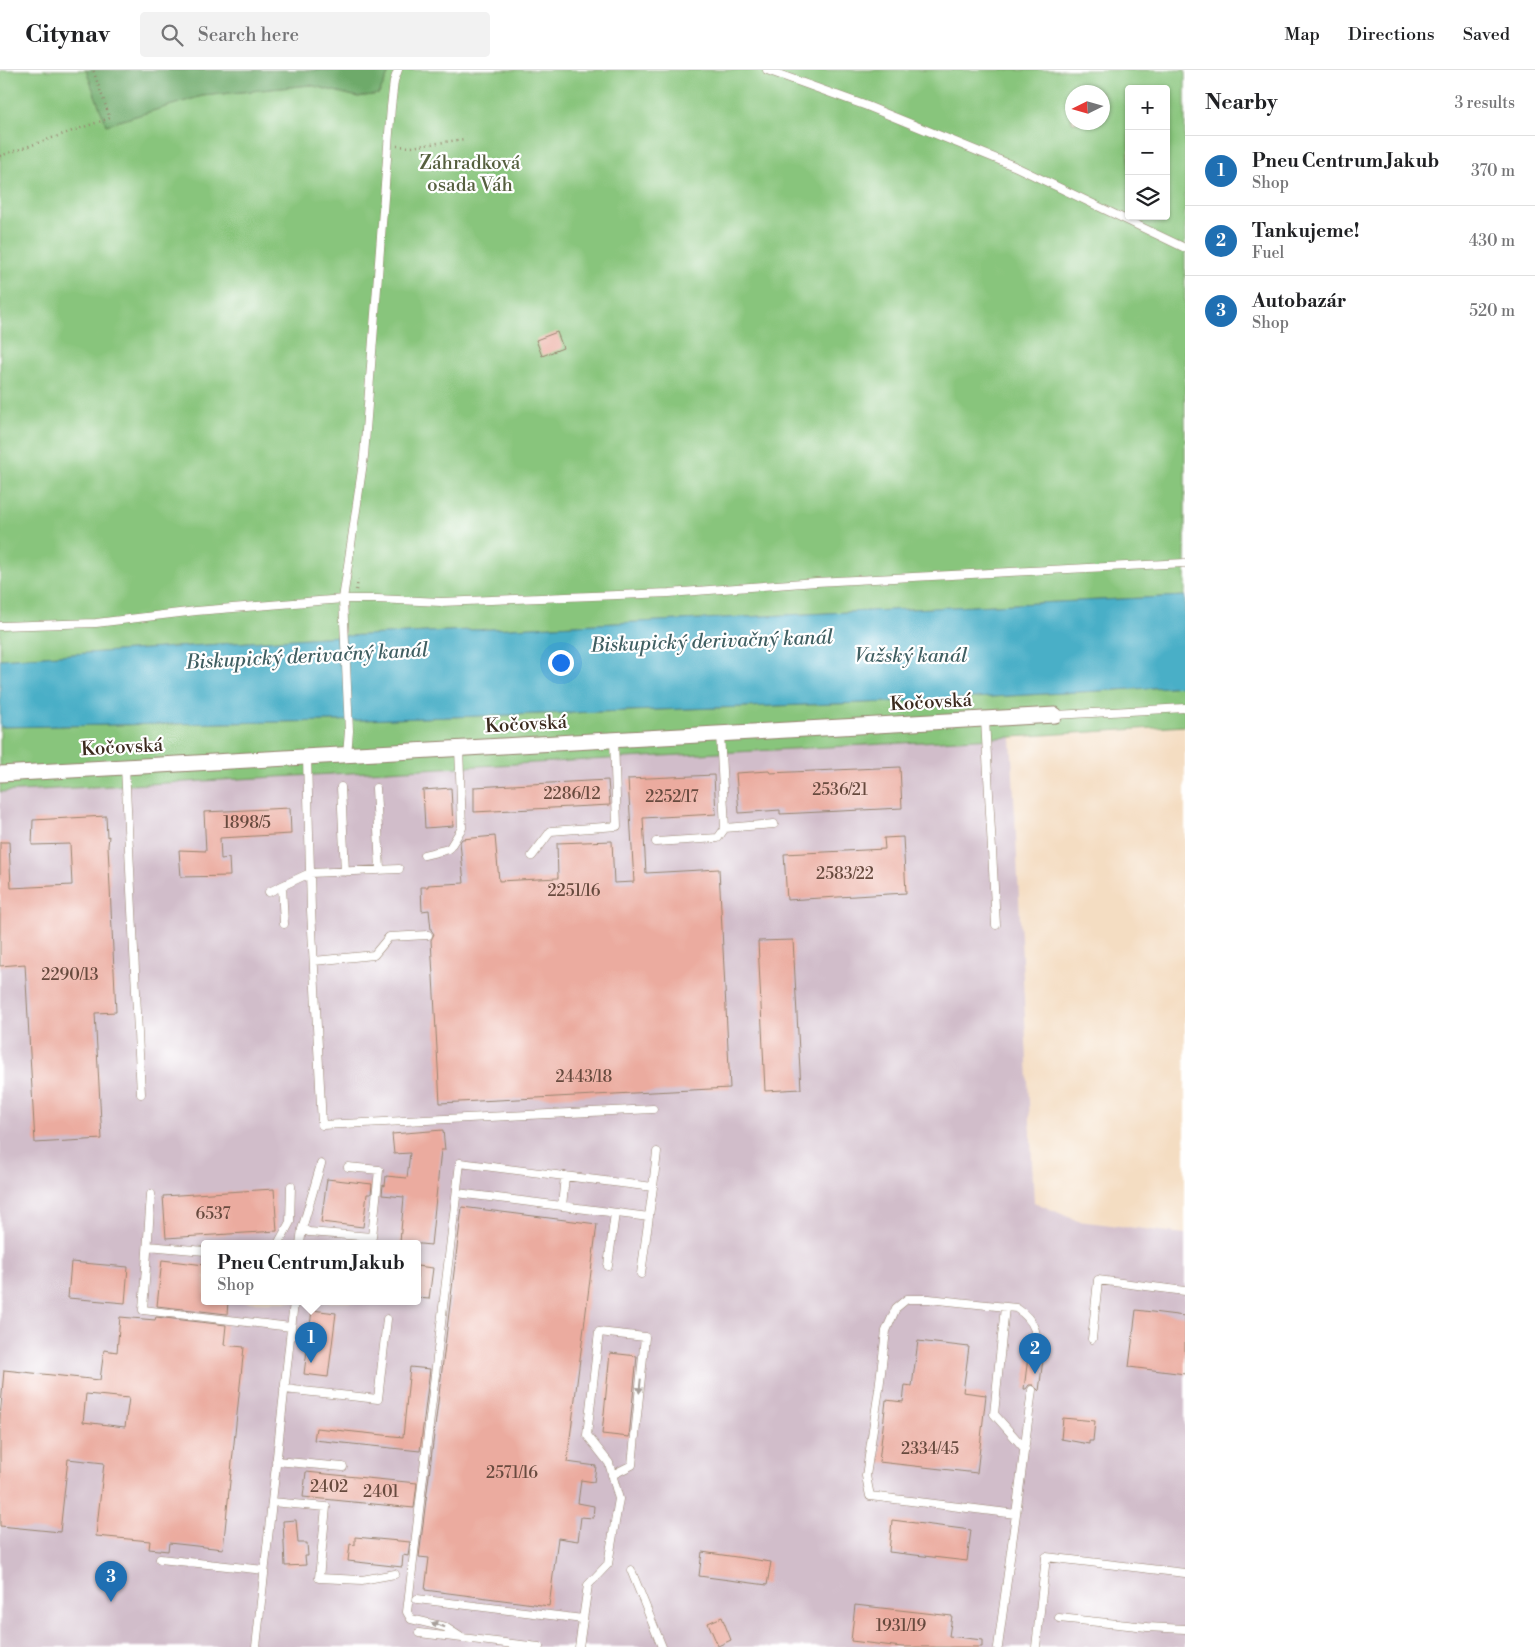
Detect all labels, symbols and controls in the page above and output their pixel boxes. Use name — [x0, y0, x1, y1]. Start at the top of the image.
search box — [140, 12, 490, 57]
text: Citynav — [25, 20, 110, 50]
icon: search — [158, 21, 186, 49]
text: Search here — [198, 23, 299, 47]
text: Map — [1284, 23, 1320, 46]
text: Directions — [1348, 23, 1435, 46]
text: Saved — [1463, 23, 1510, 46]
north arrow — [1065, 85, 1110, 130]
map controls — [1125, 85, 1170, 220]
button: + — [1125, 85, 1170, 130]
text: Nearby — [1205, 90, 1278, 116]
text: 3 results — [1454, 93, 1515, 113]
button: − — [1125, 130, 1170, 175]
text: Pneu Centrum Jakub — [1252, 149, 1439, 173]
park label: Záhradková osada Váh — [420, 151, 521, 197]
text: 1 — [1217, 161, 1225, 181]
text: 370 m — [1471, 161, 1515, 181]
text: Shop — [1252, 173, 1289, 193]
button: layers — [1125, 175, 1170, 220]
text: Tankujeme! — [1252, 219, 1360, 243]
text: 2 — [1216, 231, 1226, 251]
text: 430 m — [1469, 231, 1515, 251]
text: Fuel — [1252, 243, 1284, 263]
text: Autobazár — [1252, 289, 1347, 313]
text: 3 — [1216, 301, 1226, 321]
text: 520 m — [1469, 301, 1515, 321]
text: Shop — [1252, 313, 1289, 333]
water label: Biskupický derivačný kanál — [589, 625, 834, 659]
water label: Biskupický derivačný kanál — [184, 638, 429, 676]
water label: Važský kanál — [855, 644, 968, 669]
your location — [548, 650, 574, 676]
street label: Kočovská — [889, 688, 973, 716]
street label: Kočovská — [484, 710, 568, 738]
street label: Kočovská — [80, 733, 164, 761]
house number: 2536/21 — [812, 780, 868, 800]
house number: 2286/12 — [543, 784, 601, 804]
house number: 2252/17 — [645, 787, 699, 807]
house number: 1898/5 — [223, 813, 271, 833]
house number: 2583/22 — [816, 864, 874, 884]
house number: 2251/16 — [547, 881, 601, 901]
house number: 2290/13 — [41, 965, 99, 985]
house number: 2443/18 — [556, 1067, 613, 1087]
house number: 6537 — [195, 1204, 231, 1224]
popup — [201, 1240, 421, 1305]
text: Pneu Centrum Jakub — [217, 1251, 405, 1275]
text: Shop — [217, 1275, 254, 1295]
pin: 1 — [295, 1322, 327, 1363]
pin: 2 — [1019, 1333, 1051, 1374]
one-way arrow — [636, 1378, 644, 1394]
house number: 2334/45 — [901, 1439, 959, 1459]
house number: 2571/16 — [486, 1463, 538, 1483]
house number: 2402 — [310, 1477, 348, 1497]
house number: 2401 — [363, 1482, 399, 1502]
pin: 3 — [95, 1561, 127, 1602]
house number: 1931/19 — [876, 1616, 927, 1636]
one-way arrow — [431, 1621, 446, 1629]

